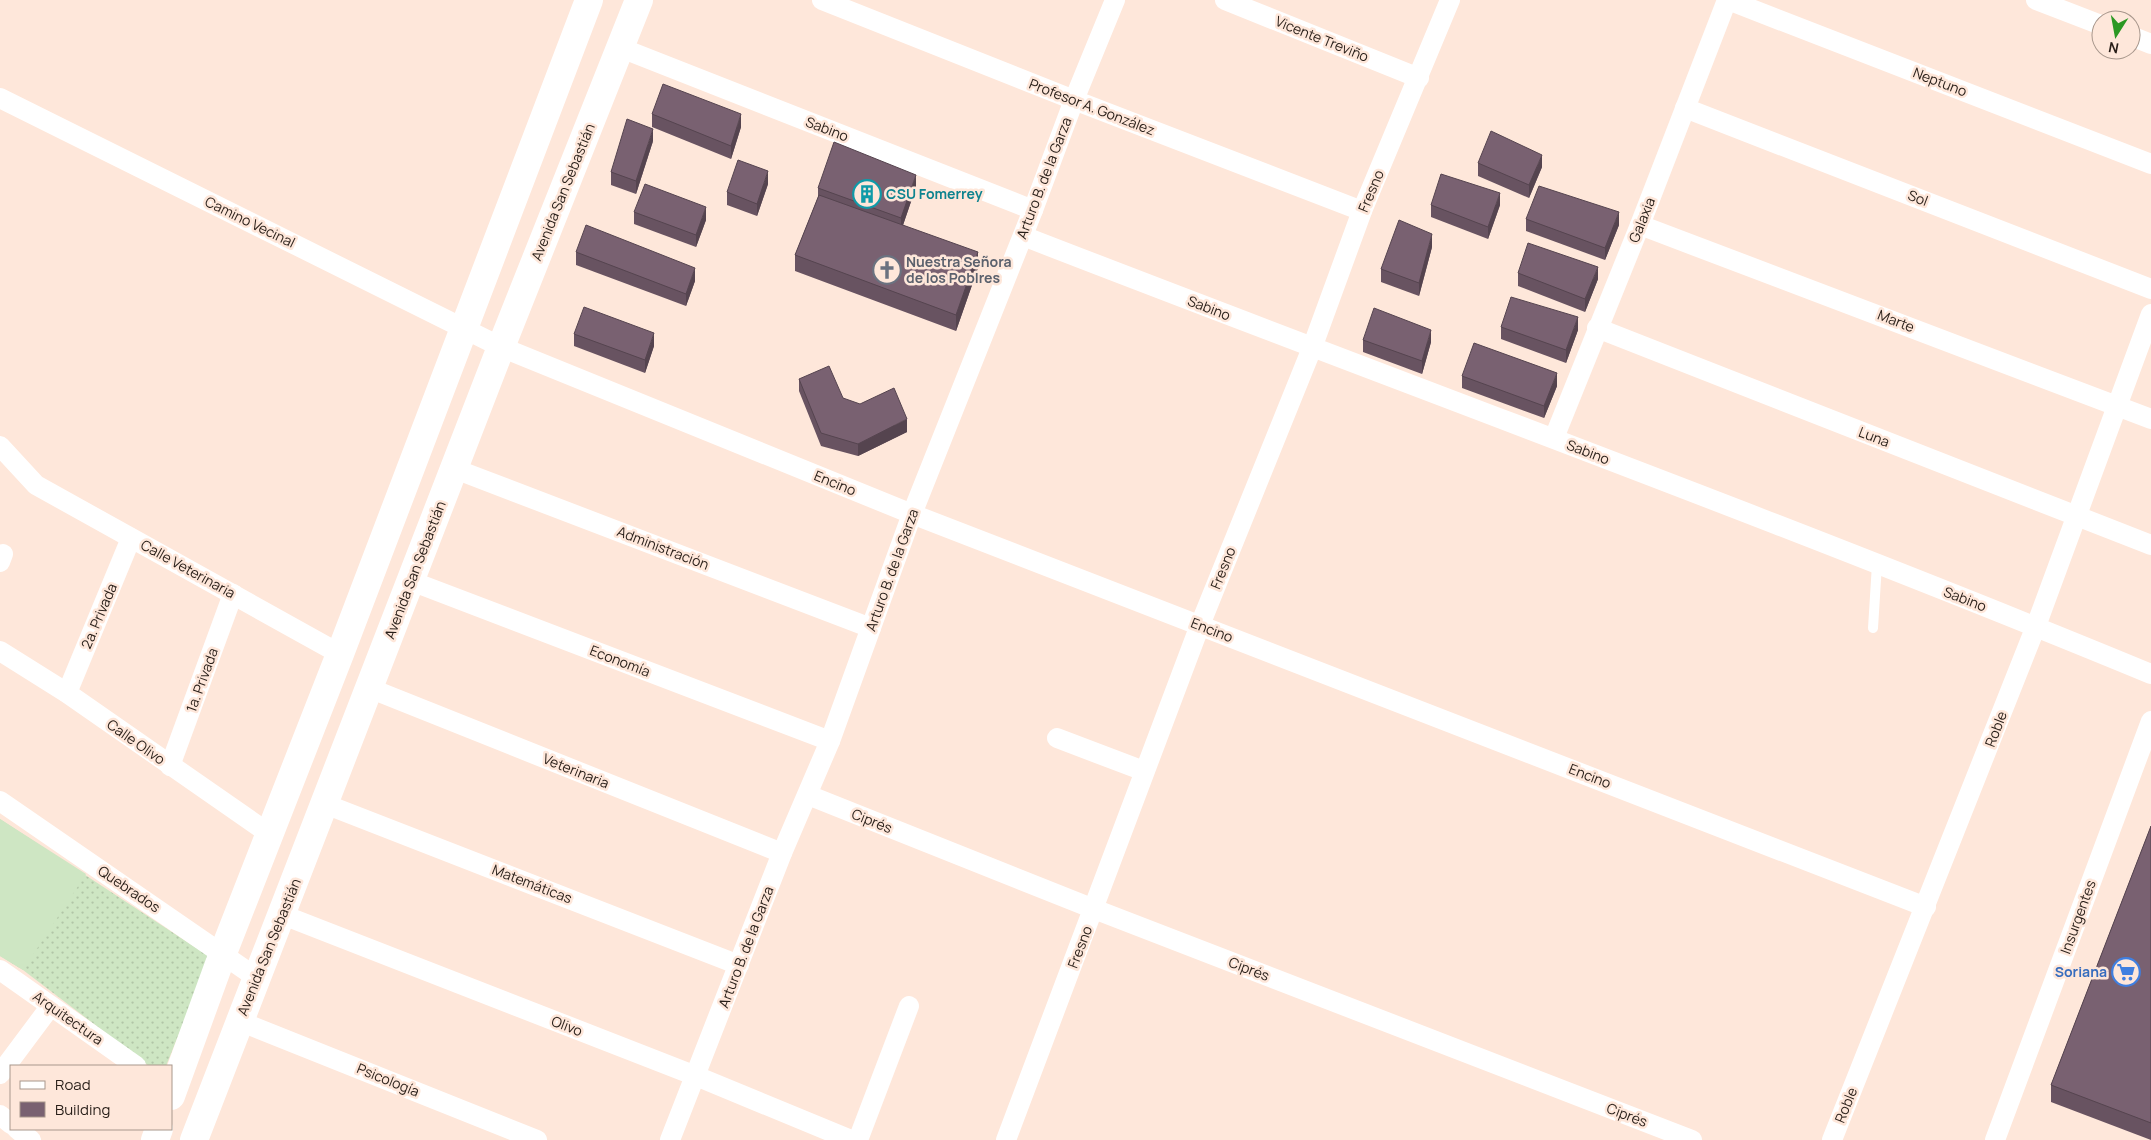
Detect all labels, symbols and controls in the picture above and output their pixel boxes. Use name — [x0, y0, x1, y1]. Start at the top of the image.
north arrow — [2091, 10, 2141, 60]
street label: Vicente Treviño — [1273, 11, 1372, 66]
text: N — [2107, 38, 2120, 59]
street label: Neptuno — [1910, 63, 1970, 100]
street label: Profesor A. González — [1027, 74, 1158, 139]
street label: Sabino — [803, 112, 851, 145]
street label: Arturo B. de la Garza — [1012, 114, 1076, 241]
street label: Avenida San Sebastián — [526, 120, 599, 263]
street label: Fresno — [1353, 167, 1388, 215]
building icon: CSU Fomerrey — [852, 179, 882, 209]
place label: CSU Fomerrey — [886, 184, 983, 203]
street label: Sol — [1905, 185, 1931, 210]
street label: Camino Vecinal — [202, 191, 299, 252]
street label: Galaxia — [1624, 194, 1659, 245]
place label: Nuestra Señora de los Poblres — [906, 252, 1012, 287]
church icon: Nuestra Señora de los Poblres — [872, 255, 902, 285]
street label: Sabino — [1185, 291, 1233, 324]
street label: Marte — [1875, 305, 1917, 336]
street label: Luna — [1856, 422, 1892, 451]
street label: Sabino — [1564, 435, 1612, 468]
street label: Encino — [811, 466, 859, 500]
street label: Avenida San Sebastián — [379, 498, 450, 642]
street label: Arturo B. de la Garza — [861, 506, 923, 634]
street label: Administración — [615, 521, 712, 574]
street label: Calle Veterinaria — [138, 535, 239, 602]
street label: Fresno — [1205, 544, 1240, 592]
street label: 2a. Privada — [76, 580, 121, 651]
street label: Sabino — [1941, 582, 1989, 615]
street label: Encino — [1188, 613, 1236, 646]
street label: Economía — [587, 640, 653, 681]
street label: 1a. Privada — [181, 645, 222, 715]
street label: Roble — [1980, 708, 2011, 749]
street label: Calle Olivo — [103, 715, 169, 769]
street label: Veterinaria — [540, 749, 612, 792]
street label: Encino — [1566, 759, 1614, 792]
street label: Ciprés — [849, 804, 895, 837]
street label: Matemáticas — [489, 860, 575, 907]
street label: Quebrados — [94, 861, 164, 916]
street label: Avenida San Sebastián — [232, 875, 305, 1018]
street label: Insurgentes — [2055, 877, 2100, 956]
street label: Arturo B. de la Garza — [714, 883, 778, 1010]
street label: Fresno — [1063, 923, 1096, 971]
street label: Ciprés — [1226, 952, 1272, 985]
supermarket icon: Soriana — [2111, 957, 2141, 987]
place label: Soriana — [2055, 962, 2107, 981]
street label: Arquitectura — [29, 986, 107, 1049]
street label: Olivo — [549, 1011, 585, 1040]
street label: Psicología — [354, 1058, 422, 1101]
legend — [10, 1065, 172, 1130]
text: Road — [55, 1074, 91, 1095]
street label: Roble — [1830, 1084, 1861, 1125]
street label: Ciprés — [1604, 1098, 1650, 1131]
text: Building — [55, 1099, 110, 1120]

